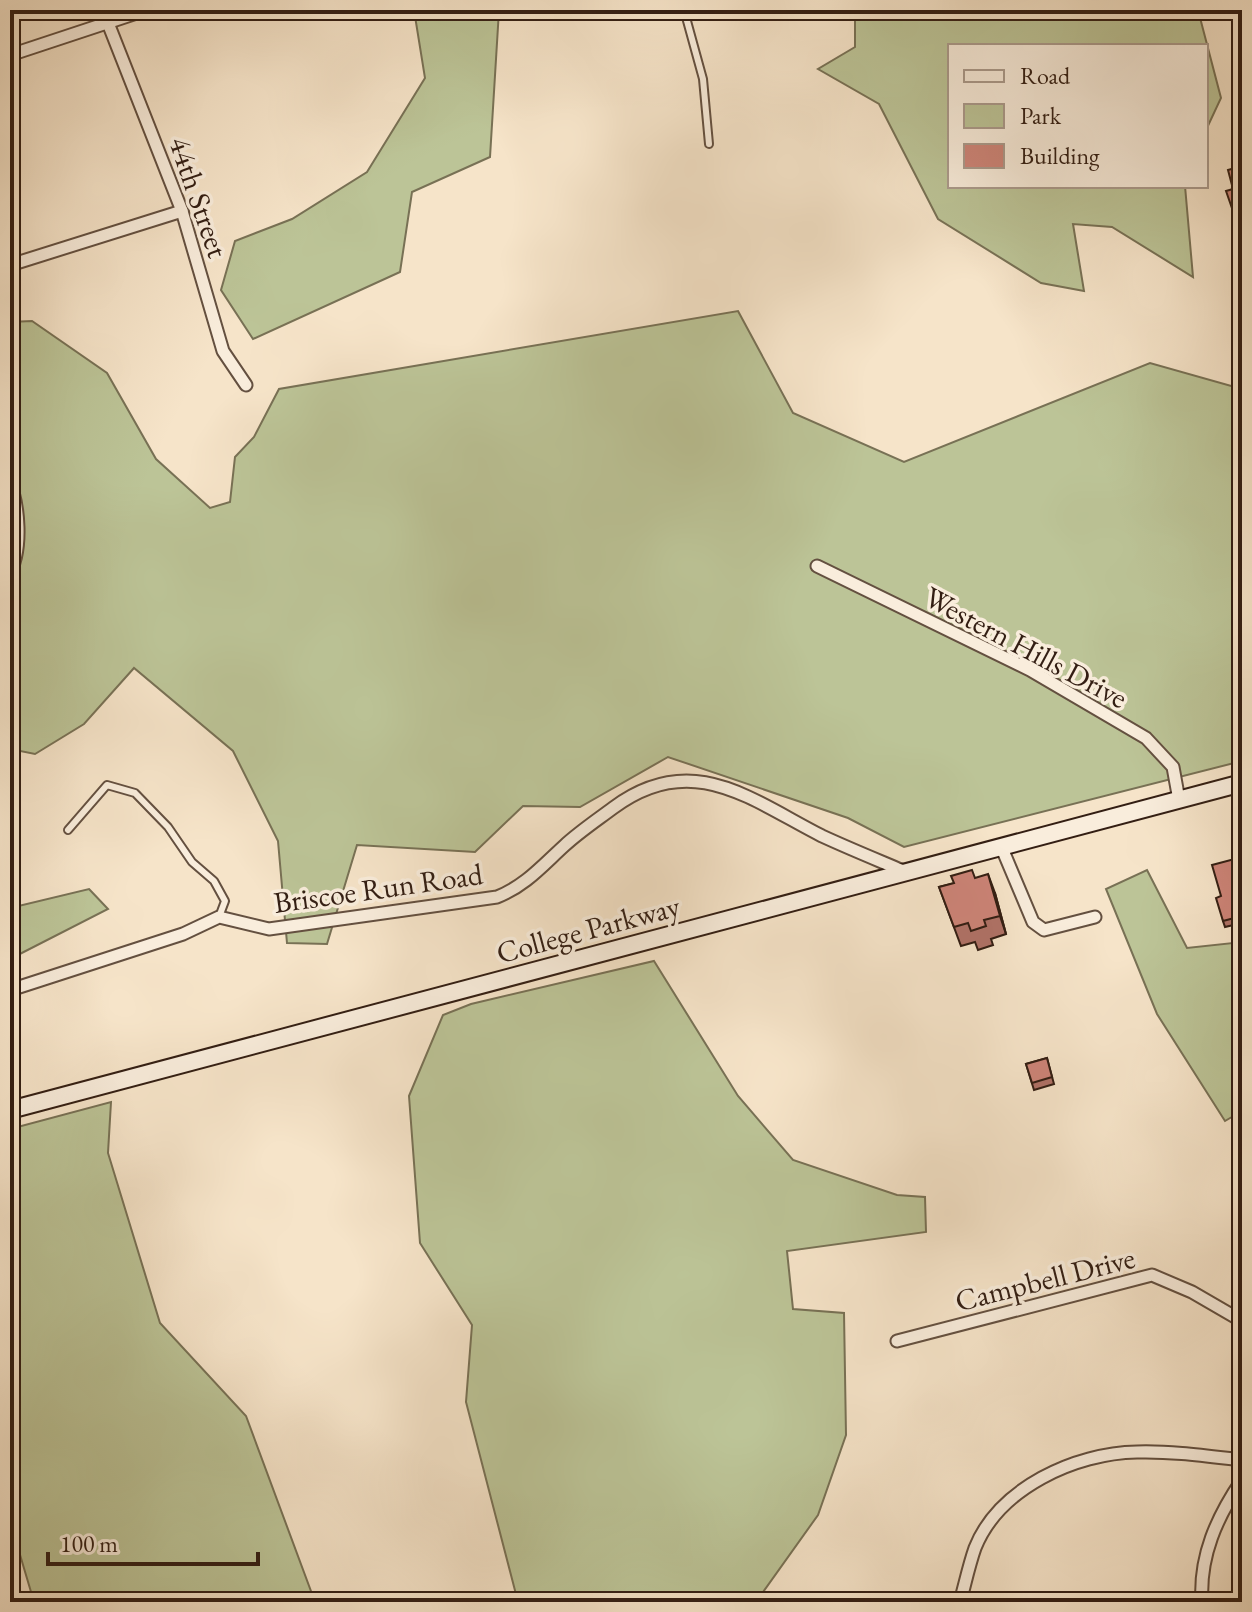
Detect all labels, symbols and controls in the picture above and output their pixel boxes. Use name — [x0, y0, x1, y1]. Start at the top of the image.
legend — [948, 44, 1208, 188]
text: Road — [1020, 60, 1071, 91]
text: Park — [1020, 100, 1062, 131]
street label: 44th Street — [160, 131, 238, 263]
text: Building — [1020, 140, 1100, 171]
street label: Western Hills Drive — [918, 577, 1134, 717]
street label: Briscoe Run Road — [271, 854, 486, 922]
street label: College Parkway — [492, 886, 685, 972]
street label: Campbell Drive — [951, 1238, 1139, 1320]
scale bar — [48, 1516, 258, 1566]
text: 100 m — [60, 1528, 118, 1559]

